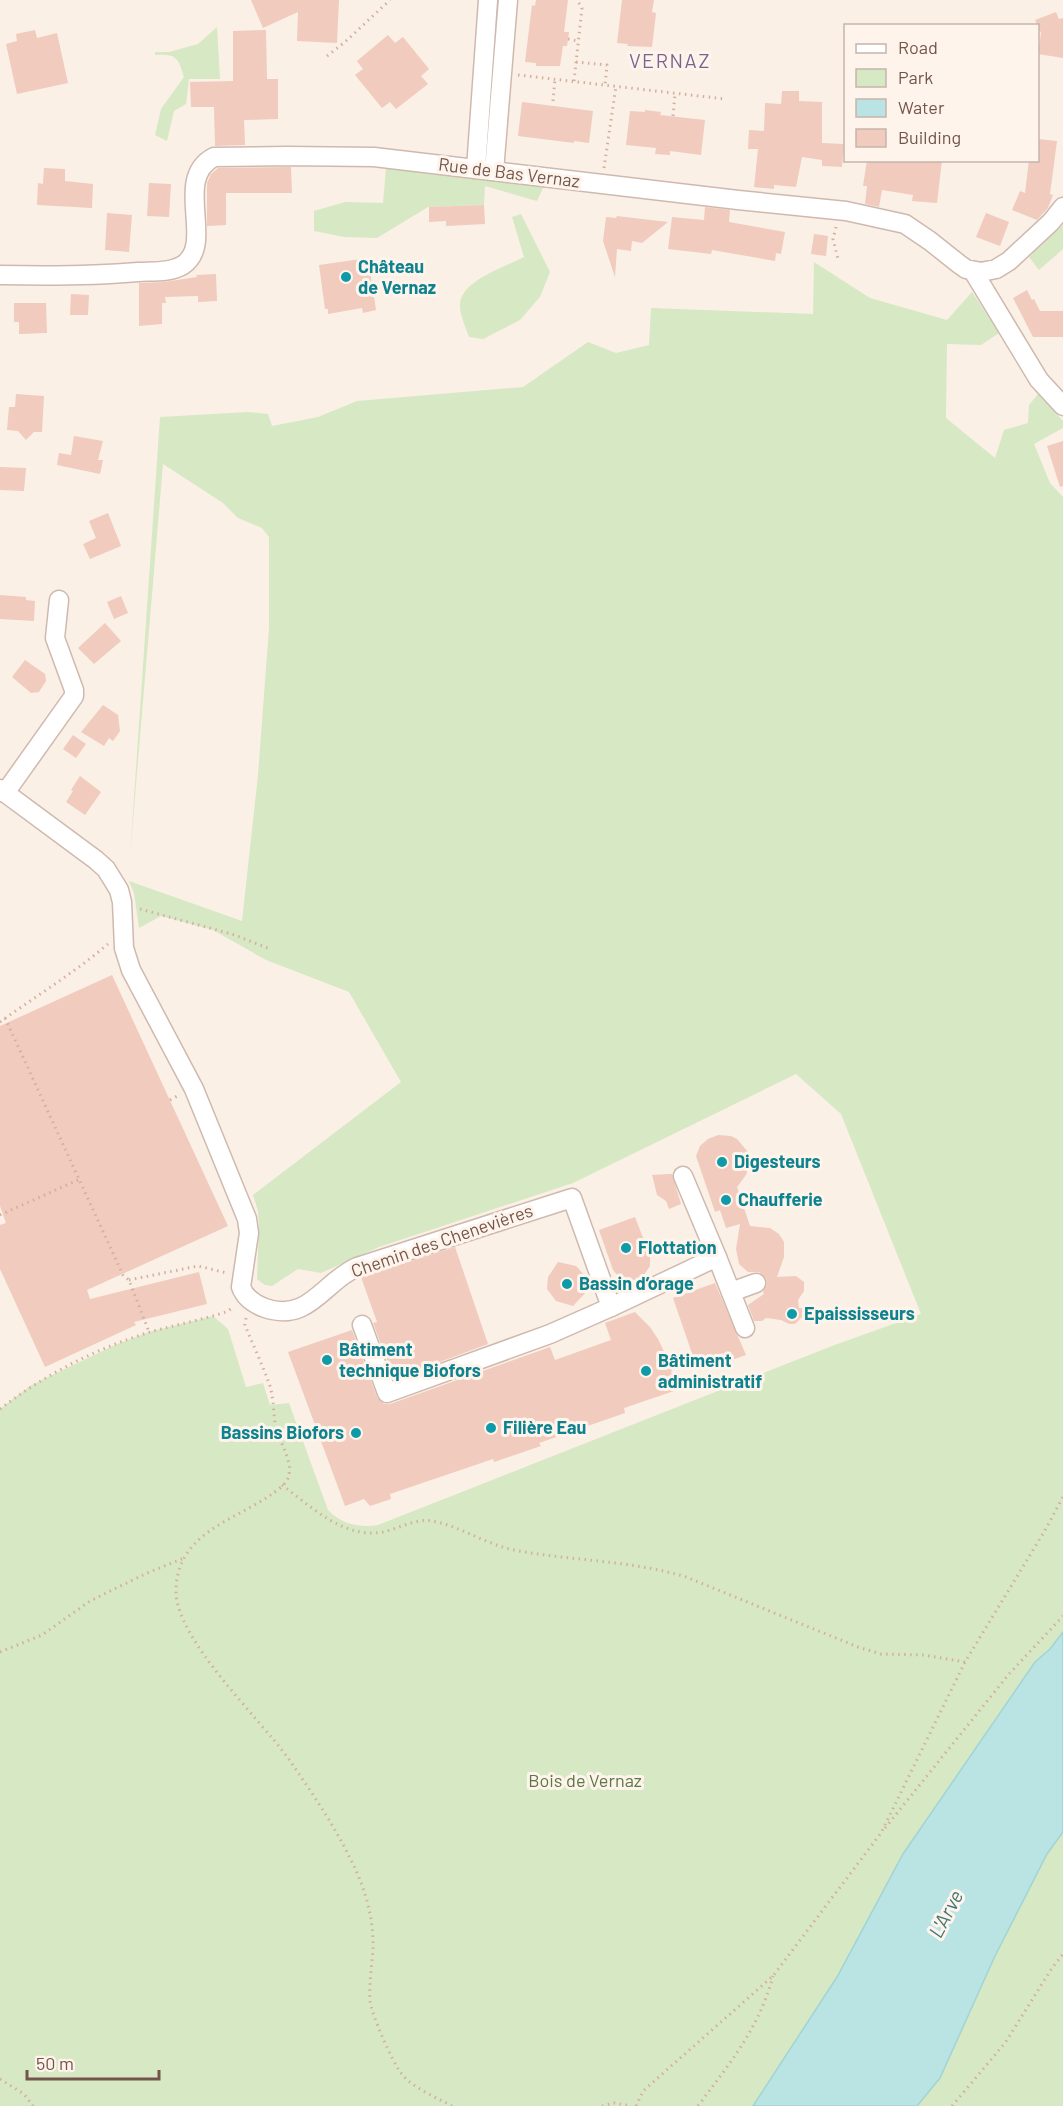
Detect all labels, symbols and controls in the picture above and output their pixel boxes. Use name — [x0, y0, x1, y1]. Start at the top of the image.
legend — [844, 24, 1039, 162]
text: Road — [898, 36, 938, 58]
district label: VERNAZ — [629, 48, 711, 72]
text: Park — [898, 66, 933, 88]
text: Water — [898, 96, 945, 118]
text: Building — [898, 126, 961, 148]
street label: Rue de Bas Vernaz — [437, 152, 581, 192]
place label: Château de Vernaz — [358, 255, 436, 298]
marker: Château de Vernaz — [339, 270, 353, 284]
place label: Digesteurs — [734, 1150, 821, 1172]
marker: Digesteurs — [715, 1155, 729, 1169]
place label: Chaufferie — [738, 1188, 823, 1210]
marker: Chaufferie — [719, 1193, 733, 1207]
street label: Chemin des Chenevières — [348, 1199, 535, 1282]
place label: Flottation — [638, 1236, 717, 1258]
marker: Flottation — [619, 1241, 633, 1255]
place label: Bassin d’orage — [579, 1272, 694, 1294]
marker: Bassin d’orage — [560, 1277, 574, 1291]
place label: Epaississeurs — [804, 1302, 915, 1324]
marker: Epaississeurs — [785, 1307, 799, 1321]
place label: Bâtiment technique Biofors — [339, 1338, 481, 1381]
place label: Bâtiment administratif — [658, 1349, 762, 1392]
marker: Bâtiment technique Biofors — [320, 1353, 334, 1367]
marker: Bâtiment administratif — [639, 1364, 653, 1378]
place label: Filière Eau — [503, 1416, 586, 1438]
place label: Bassins Biofors — [221, 1421, 344, 1443]
marker: Filière Eau — [484, 1421, 498, 1435]
marker: Bassins Biofors — [349, 1426, 363, 1440]
park label: Bois de Vernaz — [528, 1769, 642, 1791]
water label: L'Arve — [923, 1886, 967, 1941]
scale bar — [27, 2043, 159, 2081]
text: 50 m — [36, 2052, 74, 2074]

